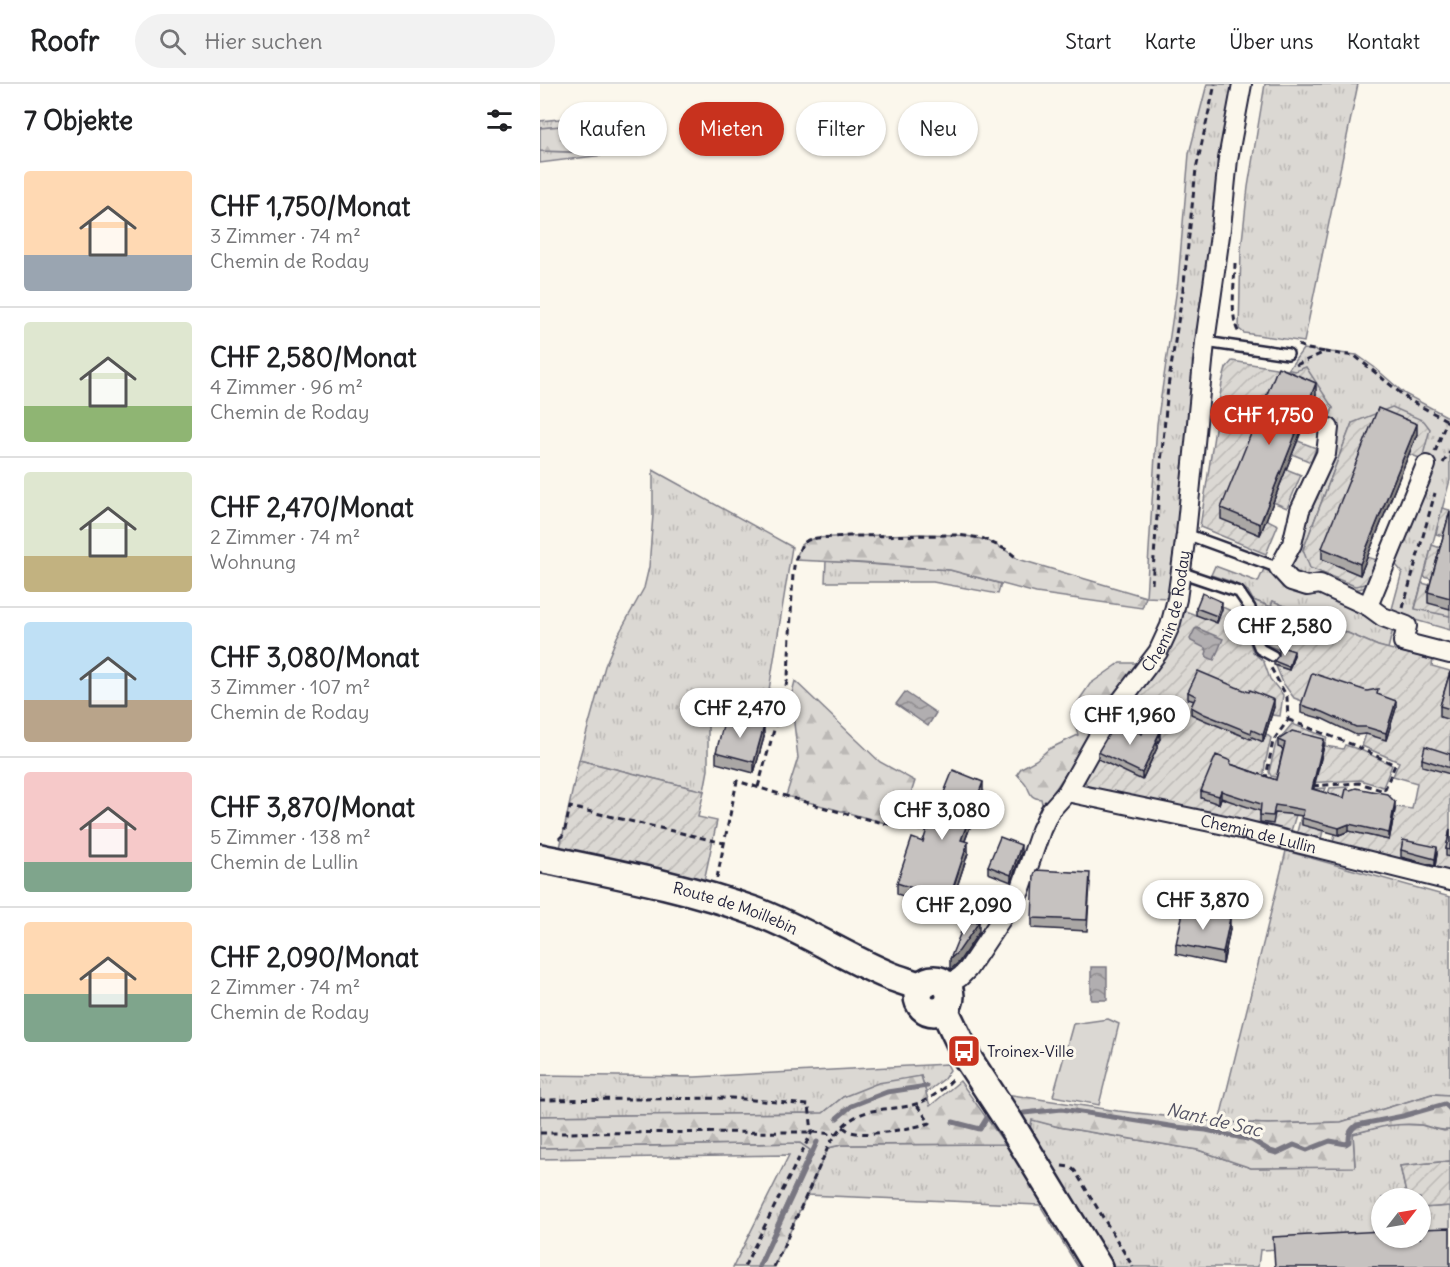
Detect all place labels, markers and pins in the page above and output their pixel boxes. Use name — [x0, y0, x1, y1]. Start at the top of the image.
pin: CHF 1,750 — [1200, 395, 1338, 446]
pin: CHF 2,580 — [1216, 606, 1354, 657]
pin: CHF 2,470 — [671, 688, 809, 739]
pin: CHF 1,960 — [1061, 695, 1199, 746]
pin: CHF 3,080 — [873, 790, 1011, 841]
pin: CHF 3,870 — [1134, 880, 1272, 931]
pin: CHF 2,090 — [895, 885, 1033, 936]
bus stop icon: Troinex-Ville — [946, 1033, 982, 1069]
place label: Troinex-Ville — [987, 1041, 1074, 1061]

